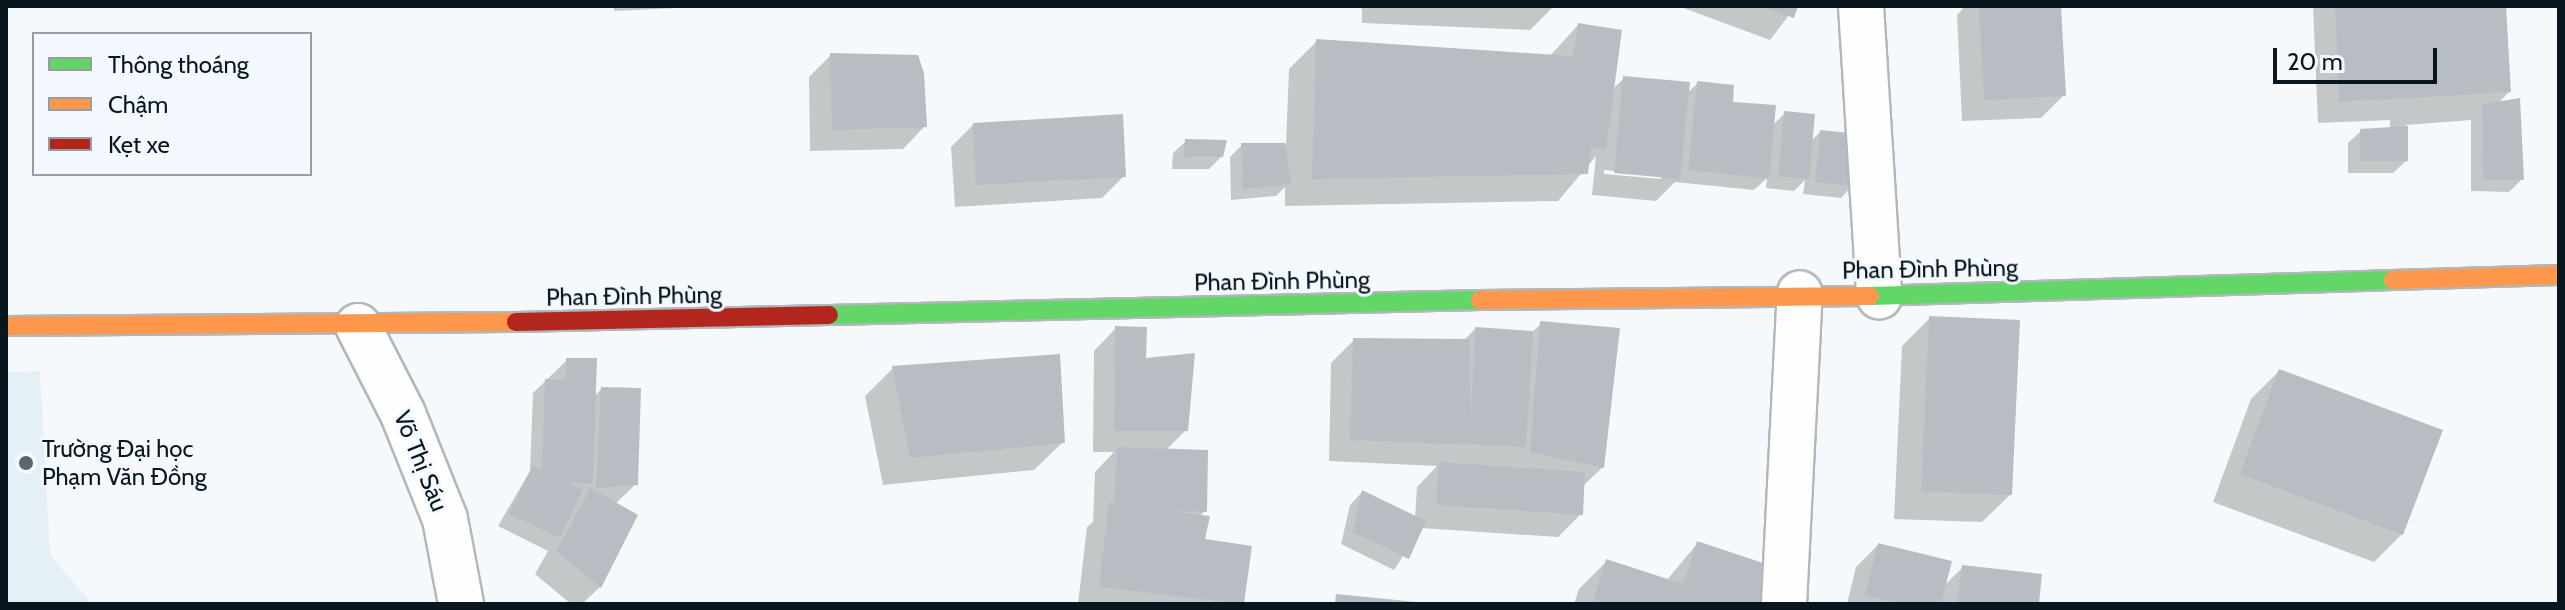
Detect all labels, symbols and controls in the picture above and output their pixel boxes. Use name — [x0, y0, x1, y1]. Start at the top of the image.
legend — [32, 32, 312, 176]
scale bar — [2277, 32, 2441, 82]
text: 20 m — [2287, 47, 2343, 76]
text: Thông thoáng — [108, 50, 249, 79]
text: Chậm — [108, 90, 168, 119]
text: Kẹt xe — [108, 130, 170, 159]
street label: Phan Đình Phùng — [1842, 253, 2018, 285]
street label: Phan Đình Phùng — [1194, 265, 1370, 297]
street label: Phan Đình Phùng — [546, 280, 722, 312]
street label: Võ Thị Sáu — [388, 406, 454, 516]
place label: Trường Đại học Phạm Văn Đồng — [42, 435, 207, 491]
marker: Trường Đại học Phạm Văn Đồng — [17, 454, 35, 472]

